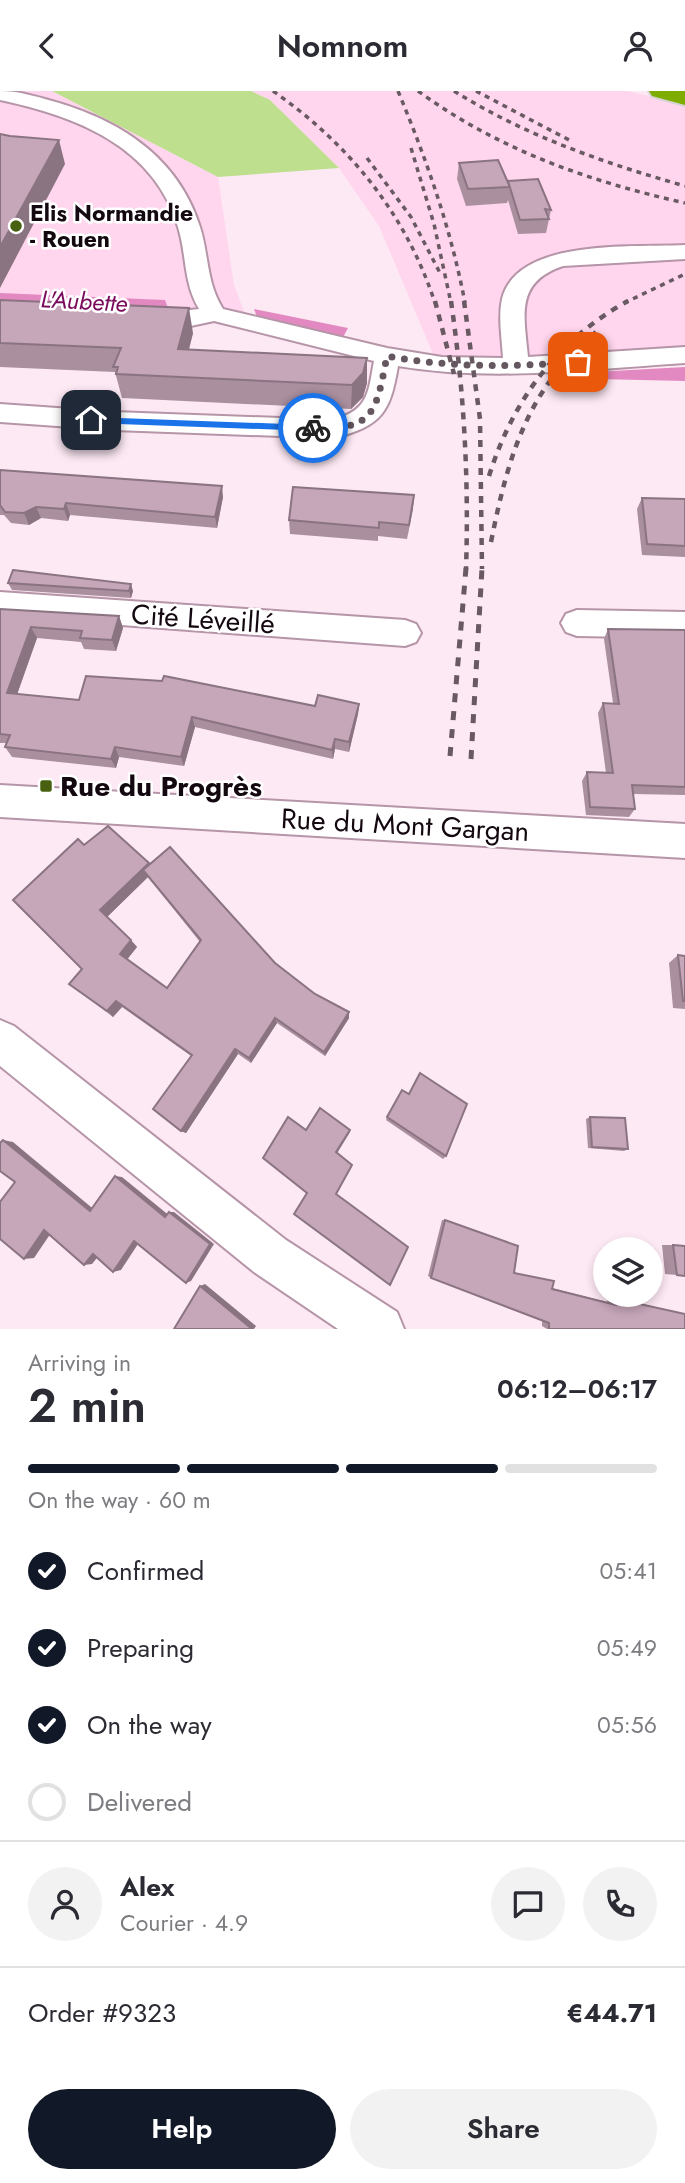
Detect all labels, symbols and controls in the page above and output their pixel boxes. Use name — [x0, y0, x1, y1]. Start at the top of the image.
text: Nomnom — [277, 23, 408, 69]
icon: back — [28, 27, 66, 65]
icon: person — [619, 27, 657, 65]
place label: Elis Normandie - Rouen — [30, 196, 193, 256]
marker: Elis Normandie - Rouen — [8, 218, 24, 234]
water label: L'Aubette — [40, 281, 128, 321]
pin — [548, 332, 608, 392]
icon: bag — [559, 343, 597, 381]
pin — [61, 390, 121, 450]
courier — [278, 393, 348, 463]
icon: home — [72, 401, 110, 439]
icon: bike — [294, 409, 332, 447]
street label: Cité Léveillé — [130, 594, 276, 644]
place label: Rue du Progrès — [60, 766, 262, 807]
marker: Rue du Progrès — [38, 778, 54, 794]
street label: Rue du Mont Gargan — [280, 798, 530, 852]
map controls — [593, 1237, 663, 1307]
button: layers — [593, 1237, 663, 1307]
text: Arriving in — [28, 1346, 131, 1380]
text: 06:12–06:17 — [497, 1370, 657, 1408]
text: 2 min — [28, 1373, 146, 1439]
text: On the way · 60 m — [28, 1483, 211, 1517]
icon: check — [28, 1552, 66, 1590]
text: Confirmed — [87, 1552, 204, 1590]
text: 05:41 — [600, 1554, 657, 1588]
icon: check — [28, 1629, 66, 1667]
text: Preparing — [87, 1629, 194, 1667]
text: 05:49 — [597, 1631, 657, 1665]
icon: check — [28, 1706, 66, 1744]
text: On the way — [87, 1706, 212, 1744]
text: 05:56 — [597, 1708, 657, 1742]
text: Delivered — [87, 1783, 192, 1821]
button: person — [28, 1867, 102, 1941]
button: chat — [491, 1867, 565, 1941]
button: phone — [583, 1867, 657, 1941]
text: Alex — [120, 1868, 174, 1906]
text: Courier · 4.9 — [120, 1906, 248, 1940]
text: Order #9323 — [28, 1994, 176, 2032]
text: €44.71 — [566, 1994, 657, 2032]
button: Help — [28, 2089, 336, 2169]
button: Share — [350, 2089, 657, 2169]

